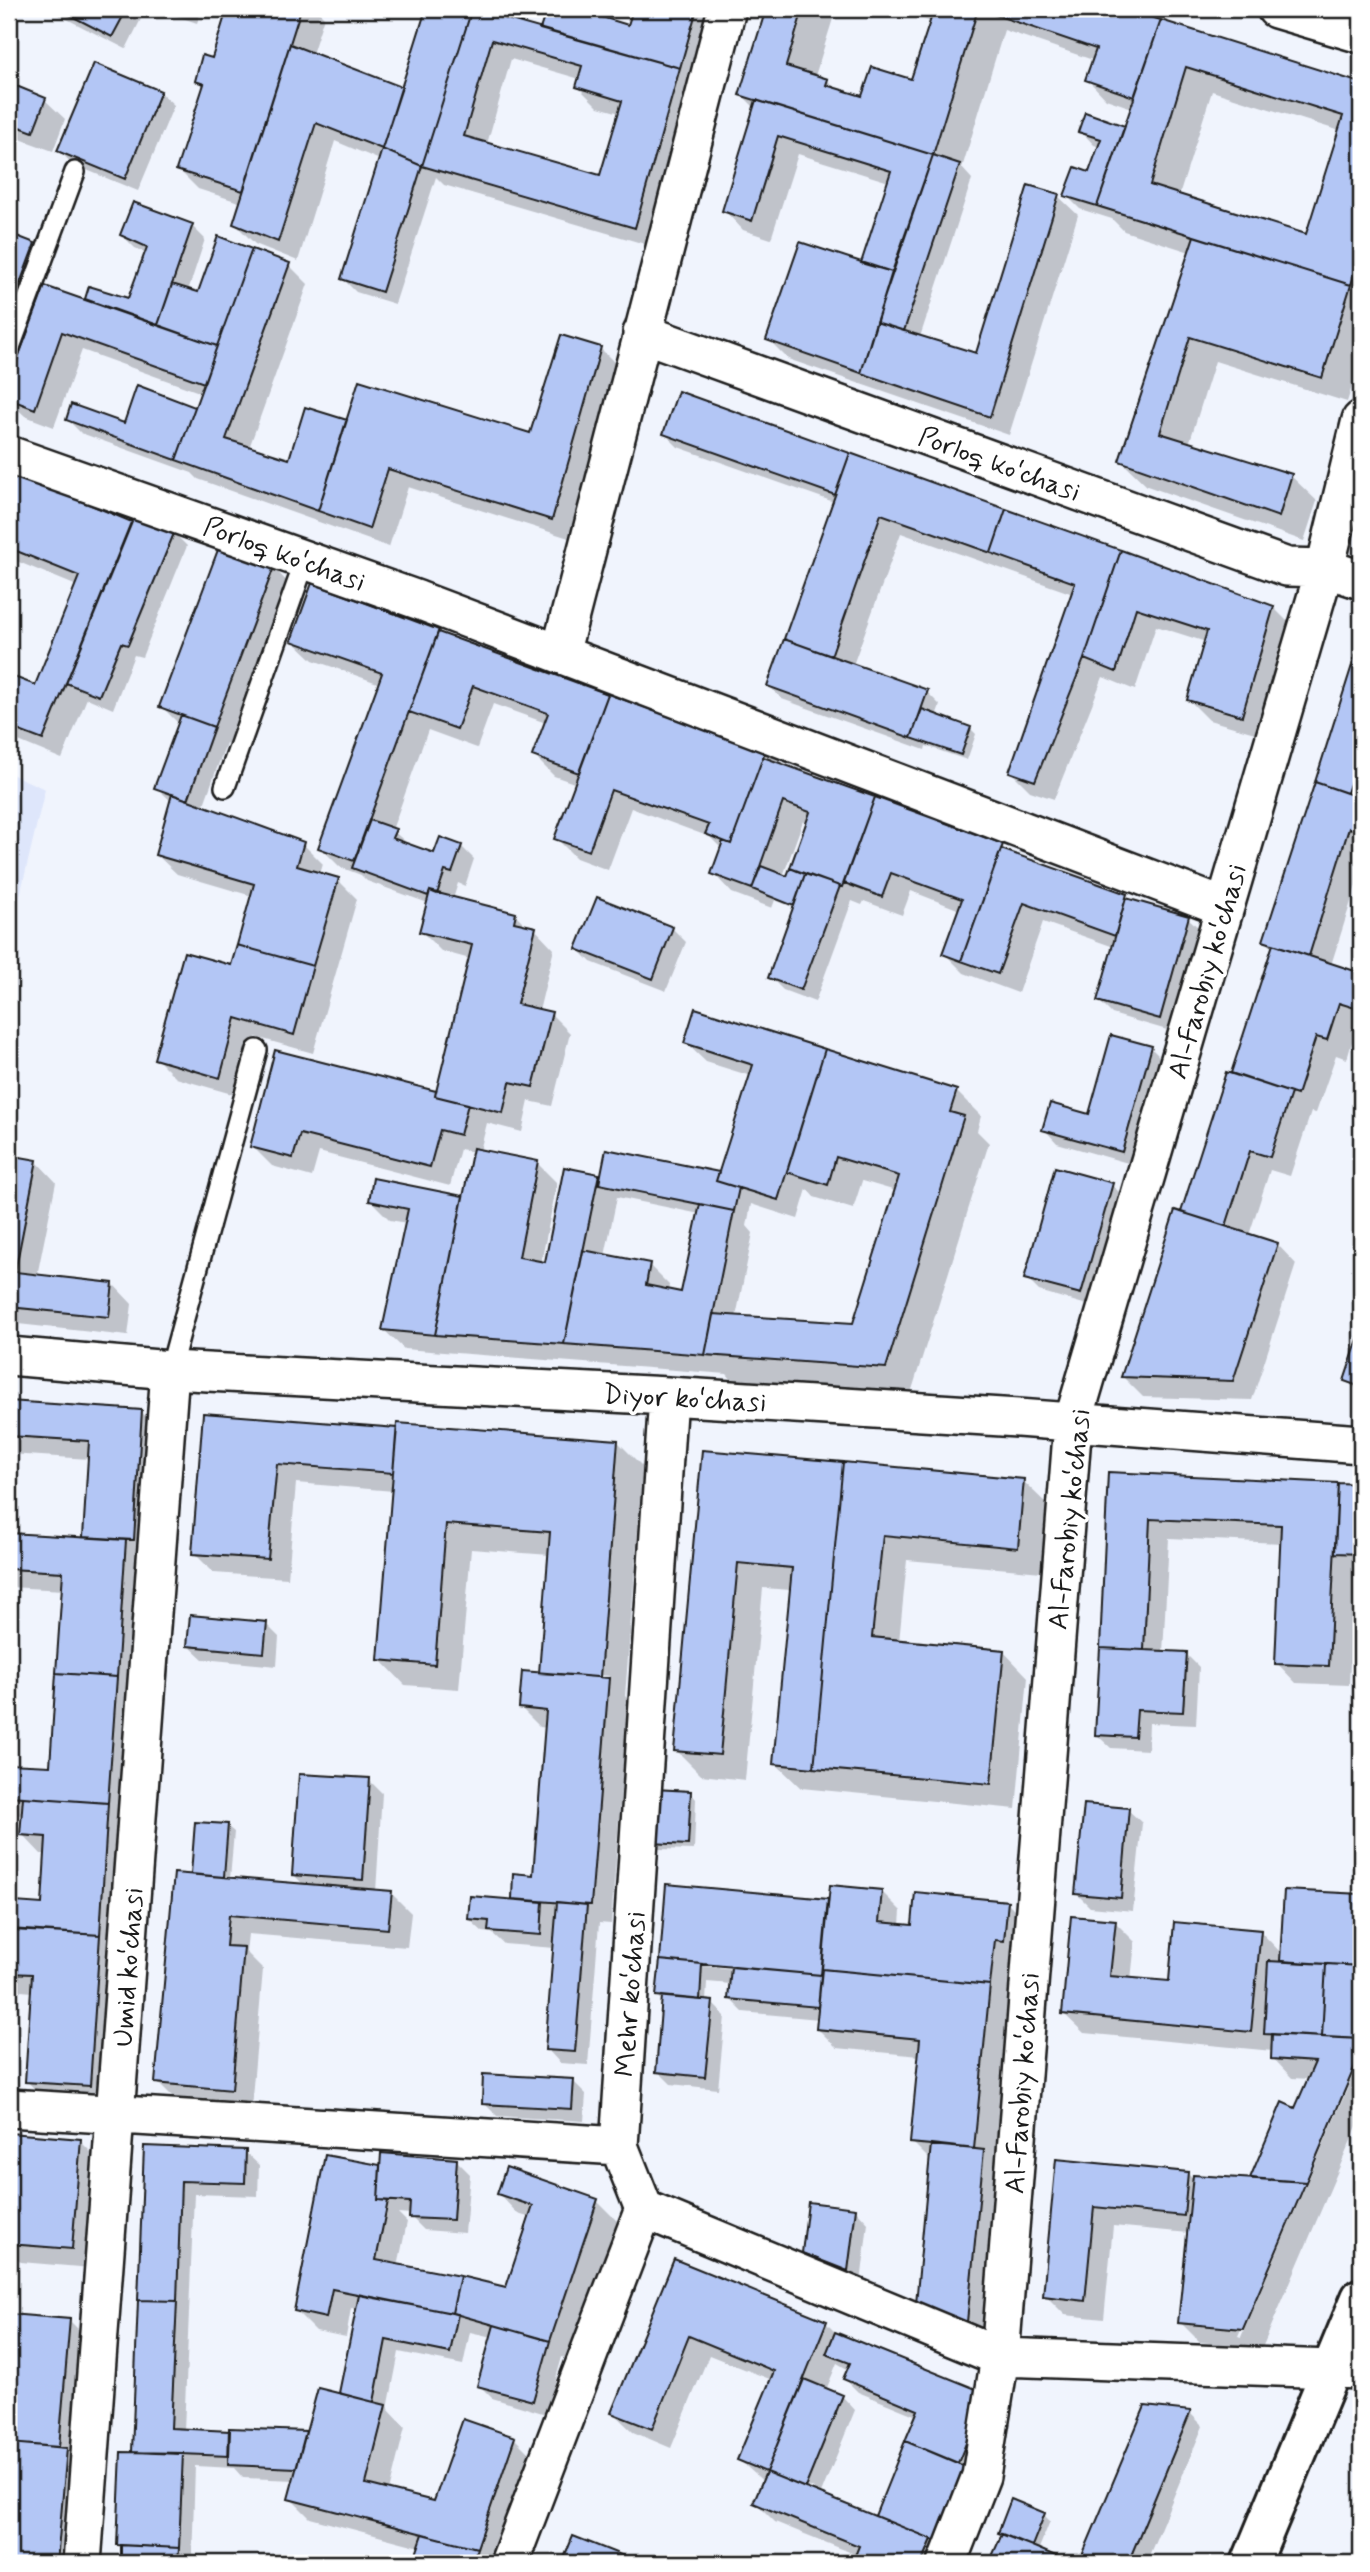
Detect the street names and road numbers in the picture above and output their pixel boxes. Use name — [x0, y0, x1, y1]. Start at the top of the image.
street label: Porloq koʻchasi — [913, 419, 1085, 512]
street label: Porloq koʻchasi — [198, 509, 370, 602]
street label: Al-Farobiy koʻchasi — [1160, 860, 1257, 1084]
street label: Diyor koʻchasi — [602, 1377, 767, 1422]
street label: Al-Farobiy koʻchasi — [1040, 1407, 1100, 1632]
street label: Umid koʻchasi — [105, 1886, 154, 2048]
street label: Mehr koʻchasi — [607, 1910, 656, 2078]
street label: Al-Farobiy koʻchasi — [997, 1971, 1050, 2195]

